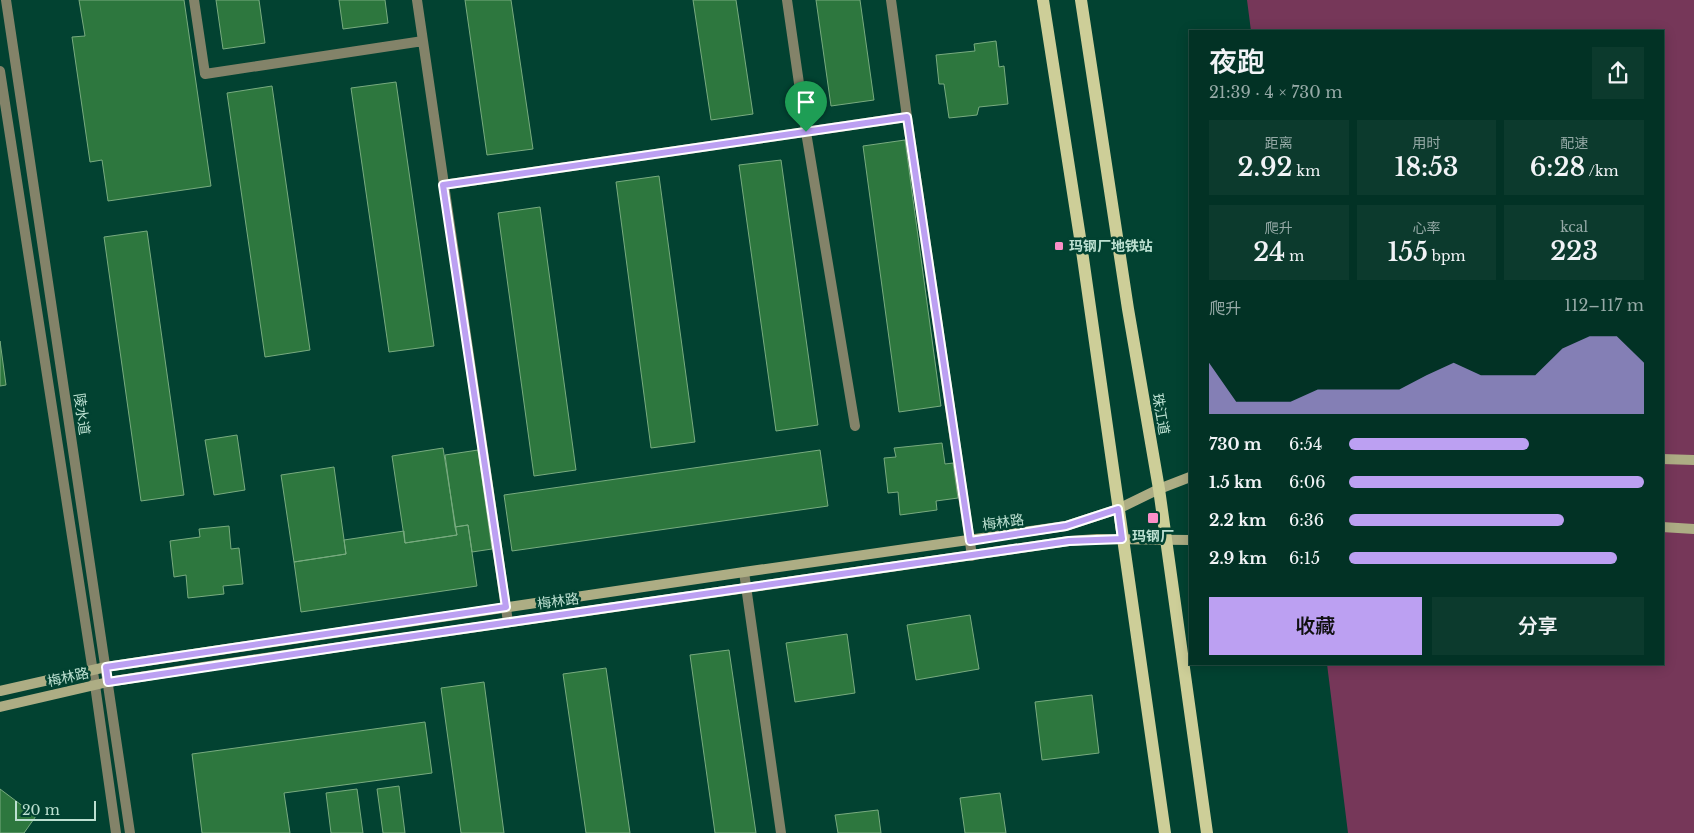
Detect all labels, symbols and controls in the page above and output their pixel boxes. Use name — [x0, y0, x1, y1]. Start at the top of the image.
text: 夜跑 — [1209, 45, 1265, 80]
button: share — [1592, 47, 1644, 99]
pin — [785, 81, 827, 132]
text: 21:39 · 4 × 730 m — [1209, 82, 1342, 102]
icon: arrive — [792, 88, 820, 116]
text: 距离 — [1265, 134, 1293, 152]
text: 用时 — [1412, 134, 1440, 152]
text: 配速 — [1560, 134, 1588, 152]
text: 2.92 — [1237, 152, 1293, 183]
text: 18:53 — [1394, 152, 1459, 183]
text: 6:28 — [1530, 152, 1585, 183]
text: km — [1293, 162, 1320, 180]
text: /km — [1585, 162, 1619, 180]
text: kcal — [1560, 218, 1588, 236]
text: 爬升 — [1265, 219, 1293, 237]
text: 心率 — [1412, 219, 1440, 237]
text: 223 — [1550, 236, 1598, 267]
place label: 玛钢厂地铁站 — [1069, 237, 1153, 255]
text: 24 — [1253, 237, 1285, 268]
text: 155 — [1388, 237, 1428, 268]
marker: 玛钢厂地铁站 — [1053, 240, 1065, 252]
text: m — [1285, 247, 1304, 265]
text: bpm — [1428, 247, 1465, 265]
text: 112–117 m — [1564, 295, 1644, 315]
text: 爬升 — [1209, 298, 1241, 318]
street label: 陵水道 — [70, 392, 94, 436]
street label: 珠江道 — [1148, 392, 1174, 436]
text: 730 m — [1209, 434, 1261, 454]
text: 6:54 — [1289, 434, 1322, 454]
text: 1.5 km — [1209, 472, 1262, 492]
text: 6:06 — [1289, 472, 1326, 492]
street label: 梅林路 — [981, 510, 1025, 534]
text: 2.2 km — [1209, 510, 1267, 530]
text: 6:36 — [1289, 510, 1324, 530]
marker: 玛钢厂 — [1146, 511, 1160, 525]
place label: 玛钢厂 — [1132, 527, 1174, 545]
text: 2.9 km — [1209, 548, 1267, 568]
text: 6:15 — [1289, 548, 1320, 568]
street label: 梅林路 — [536, 589, 580, 613]
button: 收藏 — [1209, 597, 1422, 655]
button: 分享 — [1432, 597, 1644, 655]
street label: 梅林路 — [46, 664, 90, 690]
scale bar — [15, 798, 96, 821]
text: 20 m — [22, 801, 60, 819]

